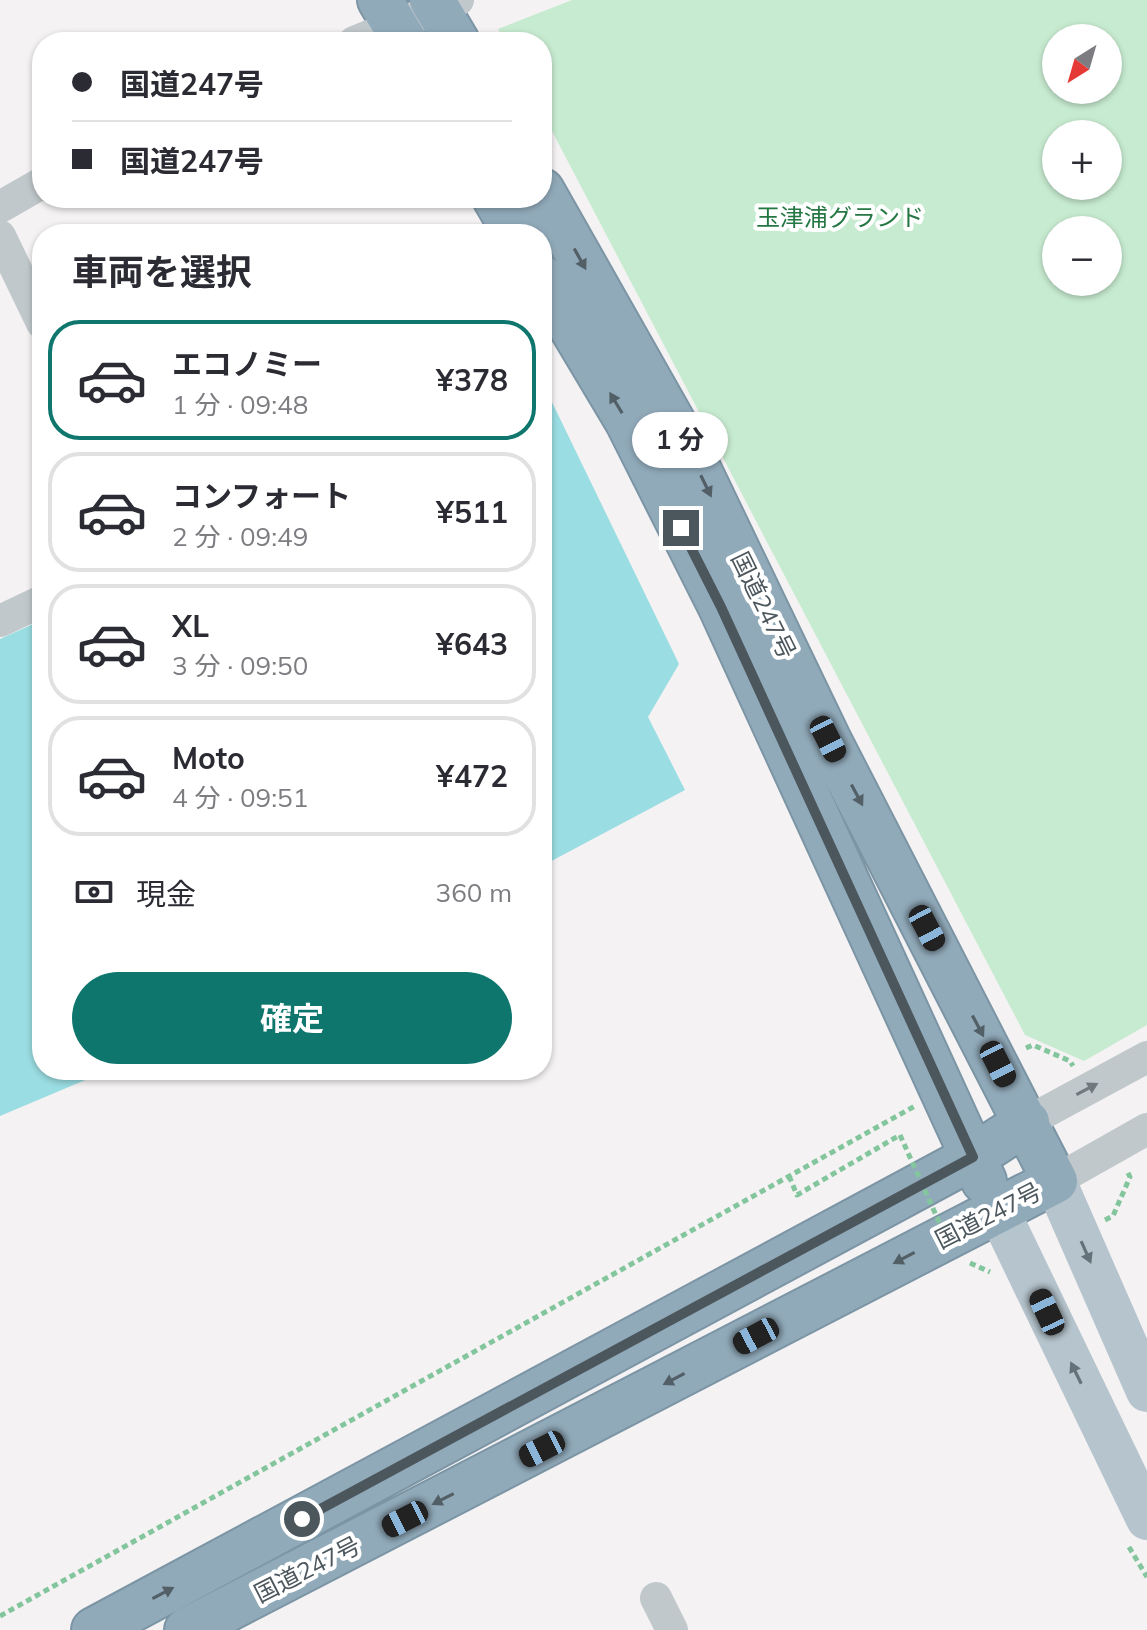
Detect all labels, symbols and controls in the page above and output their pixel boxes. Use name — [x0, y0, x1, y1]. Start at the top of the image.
north arrow — [1042, 24, 1122, 104]
map controls — [1042, 24, 1122, 296]
text: 国道247号 — [120, 65, 264, 103]
button: + — [1042, 120, 1122, 200]
text: 国道247号 — [120, 142, 264, 180]
park label: 玉津浦グランド — [756, 202, 924, 232]
button: − — [1042, 216, 1122, 296]
one-way arrow — [573, 248, 587, 270]
text: 車両を選択 — [72, 249, 252, 294]
icon: car — [76, 344, 148, 416]
text: エコノミー — [172, 345, 322, 383]
text: ¥378 — [436, 361, 508, 399]
text: 1 分 · 09:48 — [172, 388, 308, 421]
one-way arrow — [609, 392, 623, 414]
callout: 1 分 — [633, 412, 729, 468]
text: 1 分 — [656, 423, 704, 456]
one-way arrow — [699, 475, 713, 498]
icon: car — [76, 476, 148, 548]
text: コンフォート — [172, 477, 351, 515]
text: ¥511 — [436, 493, 508, 531]
route end — [663, 510, 699, 546]
text: 2 分 · 09:49 — [172, 520, 308, 553]
street label: 国道247号 — [725, 547, 803, 663]
text: XL — [172, 607, 209, 645]
icon: car — [76, 608, 148, 680]
text: ¥643 — [436, 625, 508, 663]
text: 3 分 · 09:50 — [172, 649, 308, 682]
car — [806, 712, 850, 766]
text: Moto — [172, 739, 245, 777]
icon: car — [76, 740, 148, 812]
text: ¥472 — [436, 757, 508, 795]
text: 4 分 · 09:51 — [172, 781, 308, 814]
one-way arrow — [850, 784, 864, 806]
icon: cash — [72, 870, 116, 914]
text: 現金 — [136, 875, 196, 913]
text: 360 m — [436, 876, 512, 909]
car — [905, 901, 949, 955]
button: 確定 — [72, 972, 512, 1064]
one-way arrow — [971, 1014, 984, 1037]
car — [976, 1037, 1020, 1091]
one-way arrow — [1076, 1083, 1098, 1097]
street label: 国道247号 — [930, 1175, 1046, 1255]
one-way arrow — [1080, 1240, 1093, 1264]
one-way arrow — [892, 1251, 915, 1264]
car — [1026, 1285, 1068, 1339]
car — [729, 1314, 783, 1358]
one-way arrow — [1069, 1361, 1083, 1385]
one-way arrow — [662, 1373, 685, 1386]
car — [515, 1427, 569, 1471]
one-way arrow — [432, 1493, 455, 1506]
car — [378, 1497, 432, 1541]
route start — [284, 1501, 320, 1537]
street label: 国道247号 — [249, 1529, 365, 1609]
one-way arrow — [151, 1587, 174, 1600]

